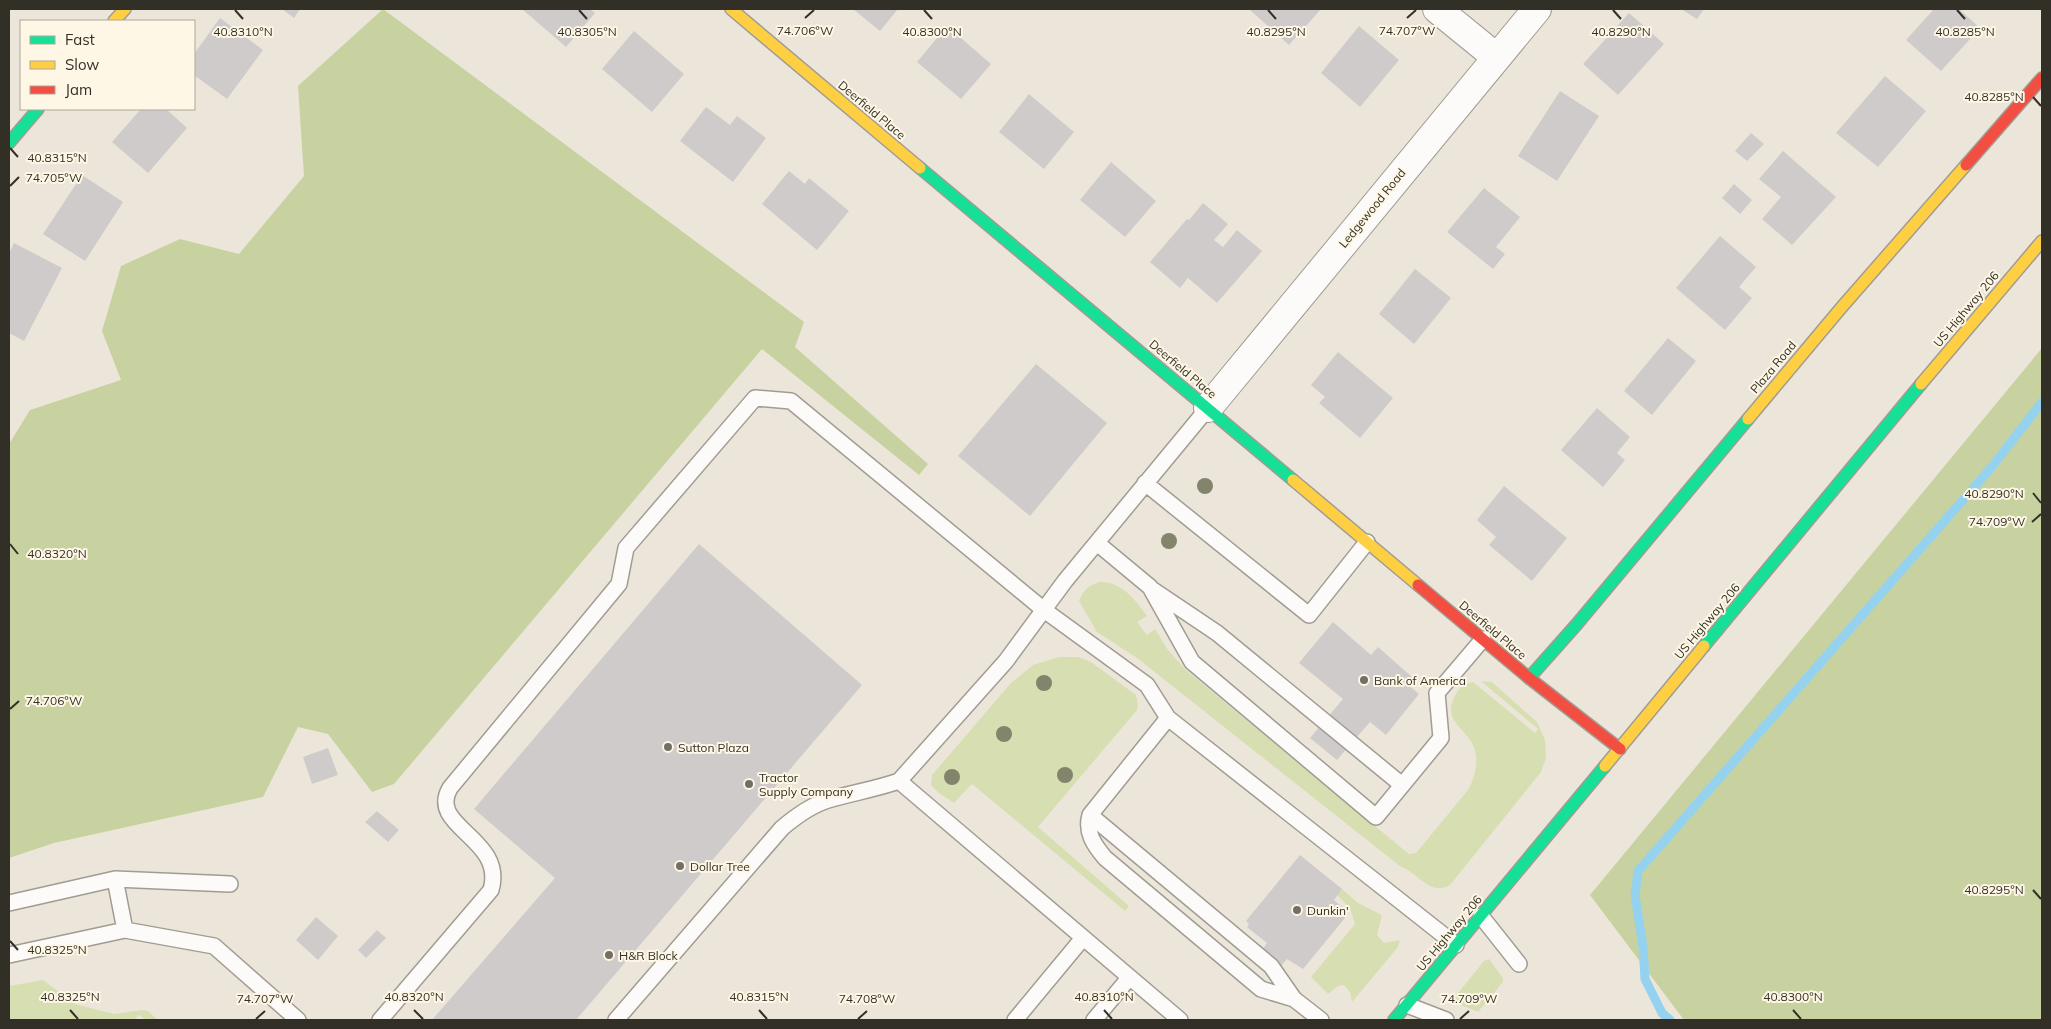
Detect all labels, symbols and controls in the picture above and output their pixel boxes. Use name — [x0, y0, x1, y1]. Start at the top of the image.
legend — [20, 20, 195, 110]
text: 74.706°W — [777, 23, 833, 38]
text: 74.707°W — [1379, 23, 1435, 38]
text: 40.8310°N — [213, 24, 273, 39]
text: 40.8305°N — [557, 24, 617, 39]
text: 40.8300°N — [902, 24, 962, 39]
text: 40.8295°N — [1246, 24, 1306, 39]
text: 40.8290°N — [1591, 24, 1651, 39]
text: 40.8285°N — [1935, 24, 1995, 39]
text: Fast — [65, 30, 95, 49]
text: Slow — [65, 55, 99, 74]
street label: Deerfield Place — [835, 77, 909, 143]
text: Jam — [65, 80, 92, 99]
text: 40.8285°N — [1964, 89, 2024, 104]
text: 40.8315°N — [27, 150, 87, 165]
street label: Ledgewood Road — [1335, 165, 1409, 251]
text: 74.705°W — [26, 170, 82, 185]
street label: US Highway 206 — [1930, 268, 2002, 350]
street label: Deerfield Place — [1146, 336, 1220, 402]
street label: Plaza Road — [1747, 338, 1799, 396]
text: 40.8290°N — [1964, 486, 2024, 501]
text: 74.709°W — [1969, 514, 2025, 529]
text: 40.8320°N — [27, 546, 87, 561]
street label: US Highway 206 — [1671, 580, 1743, 662]
street label: Deerfield Place — [1456, 597, 1530, 663]
place label: Bank of America — [1374, 673, 1466, 688]
marker: Bank of America — [1358, 674, 1370, 686]
text: 74.706°W — [26, 693, 82, 708]
place label: Sutton Plaza — [678, 740, 749, 755]
marker: Sutton Plaza — [662, 741, 674, 753]
place label: Tractor Supply Company — [759, 770, 854, 799]
marker: Tractor Supply Company — [743, 778, 755, 790]
place label: Dollar Tree — [690, 859, 750, 874]
marker: Dollar Tree — [674, 860, 686, 872]
text: 40.8295°N — [1964, 882, 2024, 897]
street label: US Highway 206 — [1413, 892, 1485, 974]
place label: Dunkin' — [1307, 903, 1349, 918]
marker: Dunkin' — [1291, 904, 1303, 916]
text: 40.8325°N — [27, 942, 87, 957]
place label: H&R Block — [619, 948, 678, 963]
marker: H&R Block — [603, 949, 615, 961]
text: 40.8325°N — [40, 989, 100, 1004]
text: 40.8320°N — [384, 989, 444, 1004]
text: 40.8315°N — [729, 989, 789, 1004]
text: 40.8310°N — [1074, 989, 1134, 1004]
text: 40.8300°N — [1763, 989, 1823, 1004]
text: 74.707°W — [237, 991, 293, 1006]
text: 74.708°W — [839, 991, 895, 1006]
text: 74.709°W — [1441, 991, 1497, 1006]

